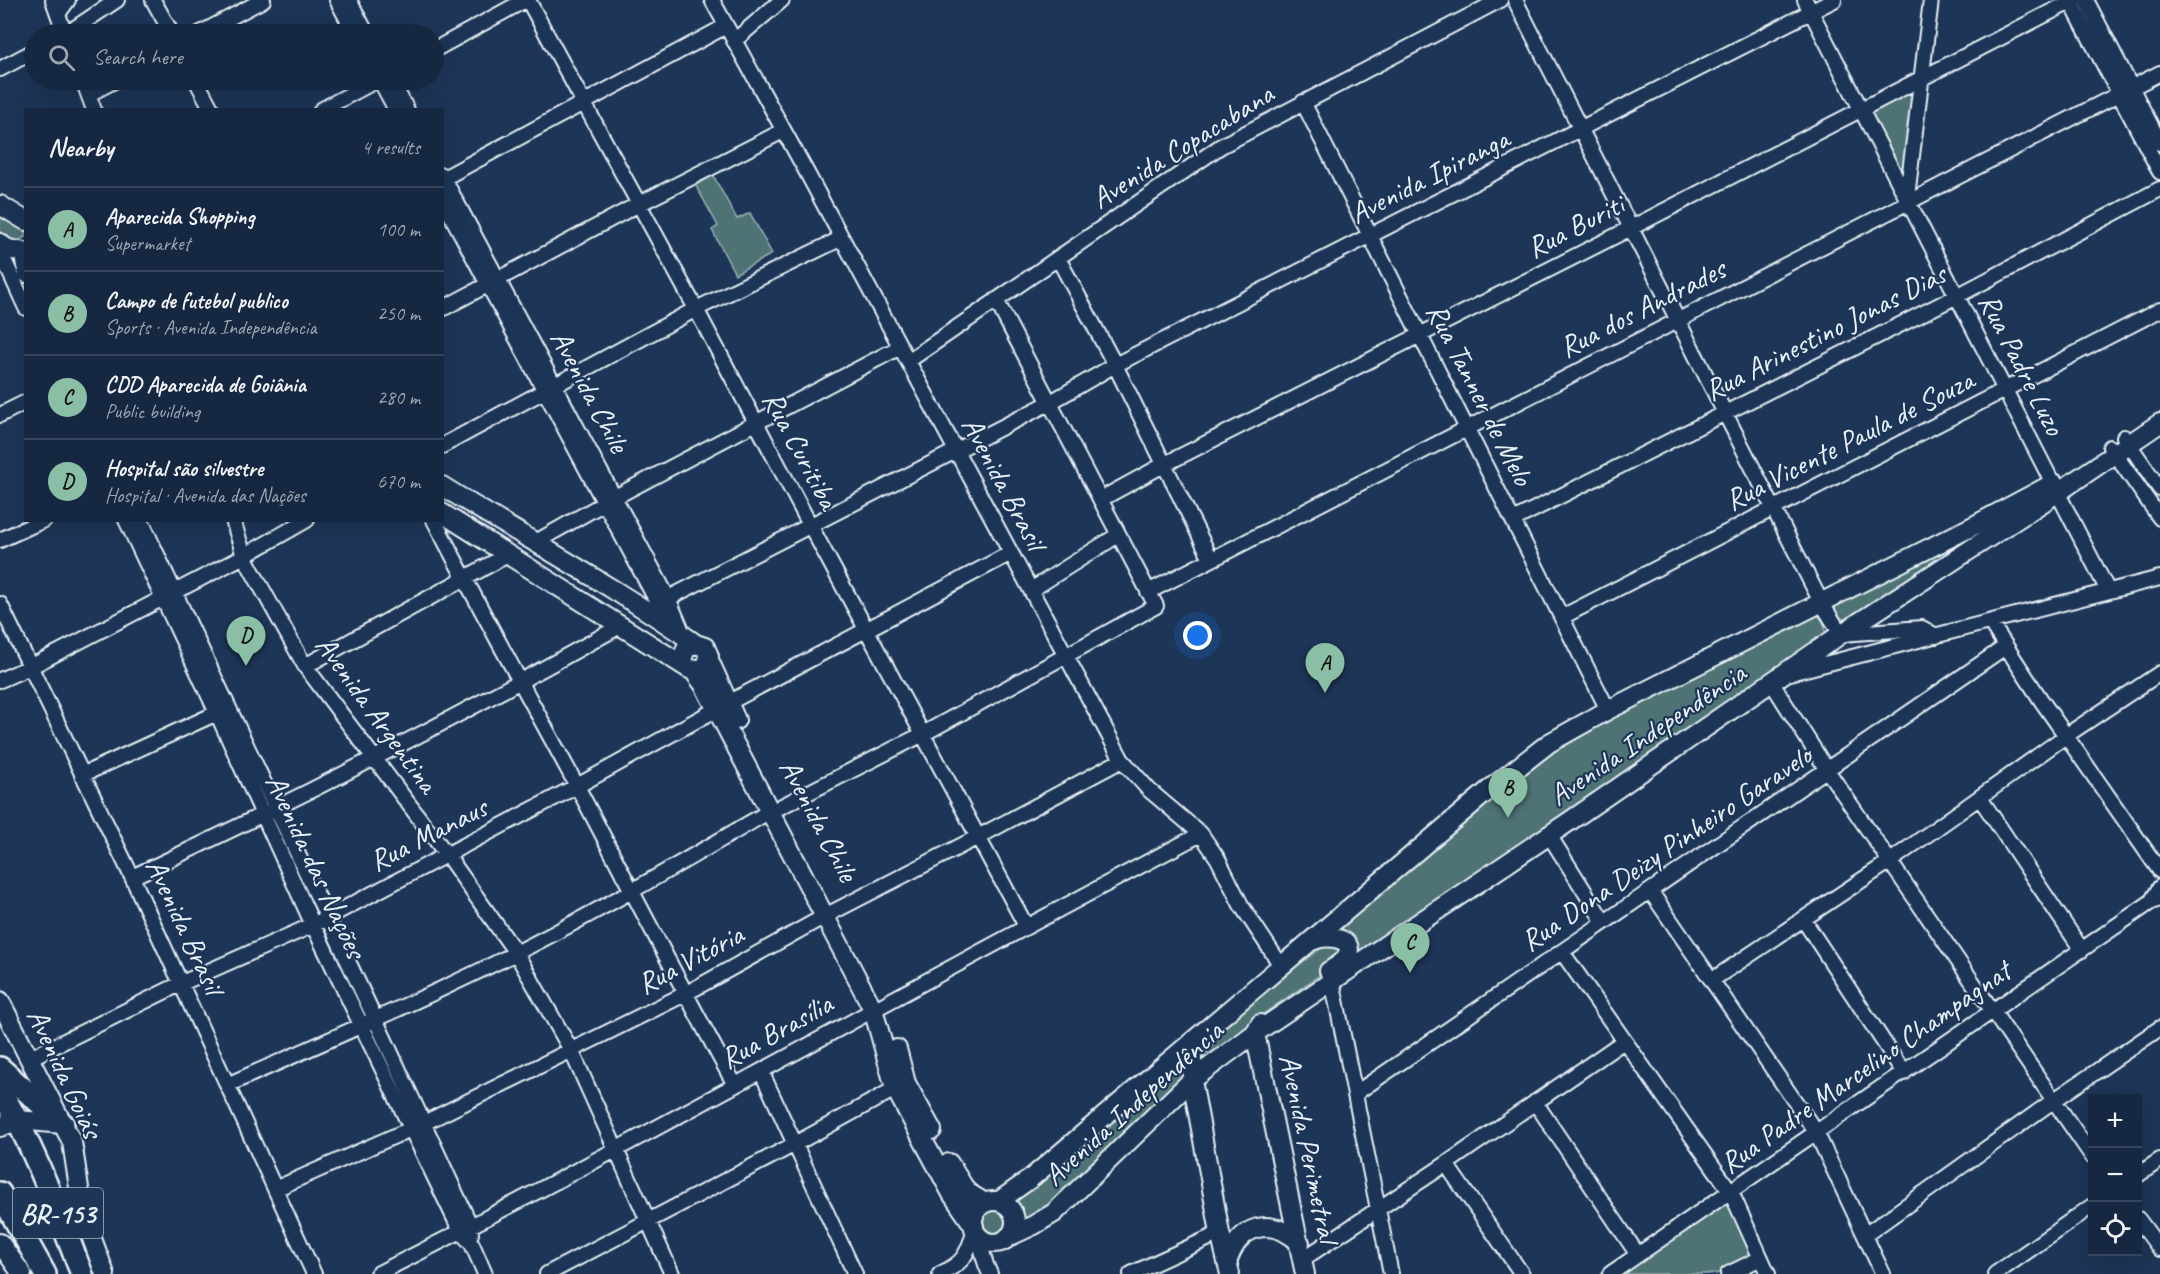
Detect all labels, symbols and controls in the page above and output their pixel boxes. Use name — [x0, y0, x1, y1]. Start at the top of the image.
search box — [24, 24, 444, 90]
icon: search — [45, 41, 78, 74]
text: Search here — [93, 43, 183, 71]
street label: Avenida Copacabana — [1084, 74, 1282, 217]
street label: Avenida Ipiranga — [1343, 118, 1517, 232]
text: Nearby — [48, 131, 113, 164]
text: 4 results — [361, 135, 420, 160]
street label: Rua Buriti — [1520, 184, 1633, 267]
text: Aparecida Shopping — [105, 203, 254, 231]
text: A — [62, 217, 73, 242]
text: 100 m — [377, 217, 420, 242]
text: Supermarket — [105, 231, 190, 256]
street label: Rua dos Andrades — [1553, 249, 1734, 366]
street label: Rua Arinestino Jonas Dias — [1698, 253, 1955, 409]
text: Campo de futebol publico — [105, 287, 288, 315]
street label: Rua Padre Luzo — [1970, 287, 2075, 443]
street label: Rua Tanner de Melo — [1418, 297, 1543, 493]
text: B — [62, 301, 73, 326]
text: 250 m — [377, 301, 420, 326]
text: Sports · Avenida Independência — [105, 315, 316, 340]
street label: Avenida Chile — [542, 323, 639, 461]
street label: Rua Vicente Paula de Souza — [1718, 360, 1982, 519]
text: CDD Aparecida de Goiânia — [105, 371, 306, 399]
street label: Rua Curitiba — [754, 384, 849, 518]
text: C — [63, 385, 72, 410]
text: 280 m — [377, 385, 420, 410]
text: Public building — [105, 399, 200, 424]
street label: Avenida Brasil — [953, 410, 1057, 560]
text: Hospital são silvestre — [105, 455, 263, 483]
text: D — [62, 469, 73, 494]
text: 670 m — [377, 469, 420, 494]
text: Hospital · Avenida das Nações — [105, 483, 306, 508]
pin: D — [226, 616, 266, 666]
your location — [1183, 621, 1212, 650]
street label: Avenida Argentina — [307, 628, 449, 803]
pin: A — [1306, 644, 1344, 693]
street label: Avenida Independência — [1541, 653, 1754, 814]
street label: Rua Dona Deizy Pinheiro Garavelo — [1513, 734, 1822, 960]
street label: Avenida Chile — [771, 752, 868, 890]
street label: Avenida das Nações — [257, 768, 376, 967]
pin: B — [1488, 768, 1528, 818]
street label: Rua Manaus — [363, 787, 496, 880]
street label: Avenida Brasil — [137, 852, 235, 1004]
street label: Rua Vitória — [630, 914, 751, 1003]
pin: C — [1390, 924, 1430, 973]
street label: Rua Padre Marcelino Champagnat — [1712, 950, 2021, 1182]
street label: Rua Brasília — [713, 984, 841, 1077]
street label: Avenida Goiás — [18, 1002, 113, 1147]
street label: Avenida Independência — [1035, 1011, 1232, 1194]
street label: Avenida Perimetral — [1271, 1050, 1349, 1250]
map controls — [2088, 1094, 2142, 1256]
button: + — [2088, 1094, 2142, 1148]
button: − — [2088, 1148, 2142, 1202]
road number: BR-153 — [13, 1188, 103, 1238]
button: locate — [2088, 1202, 2142, 1256]

